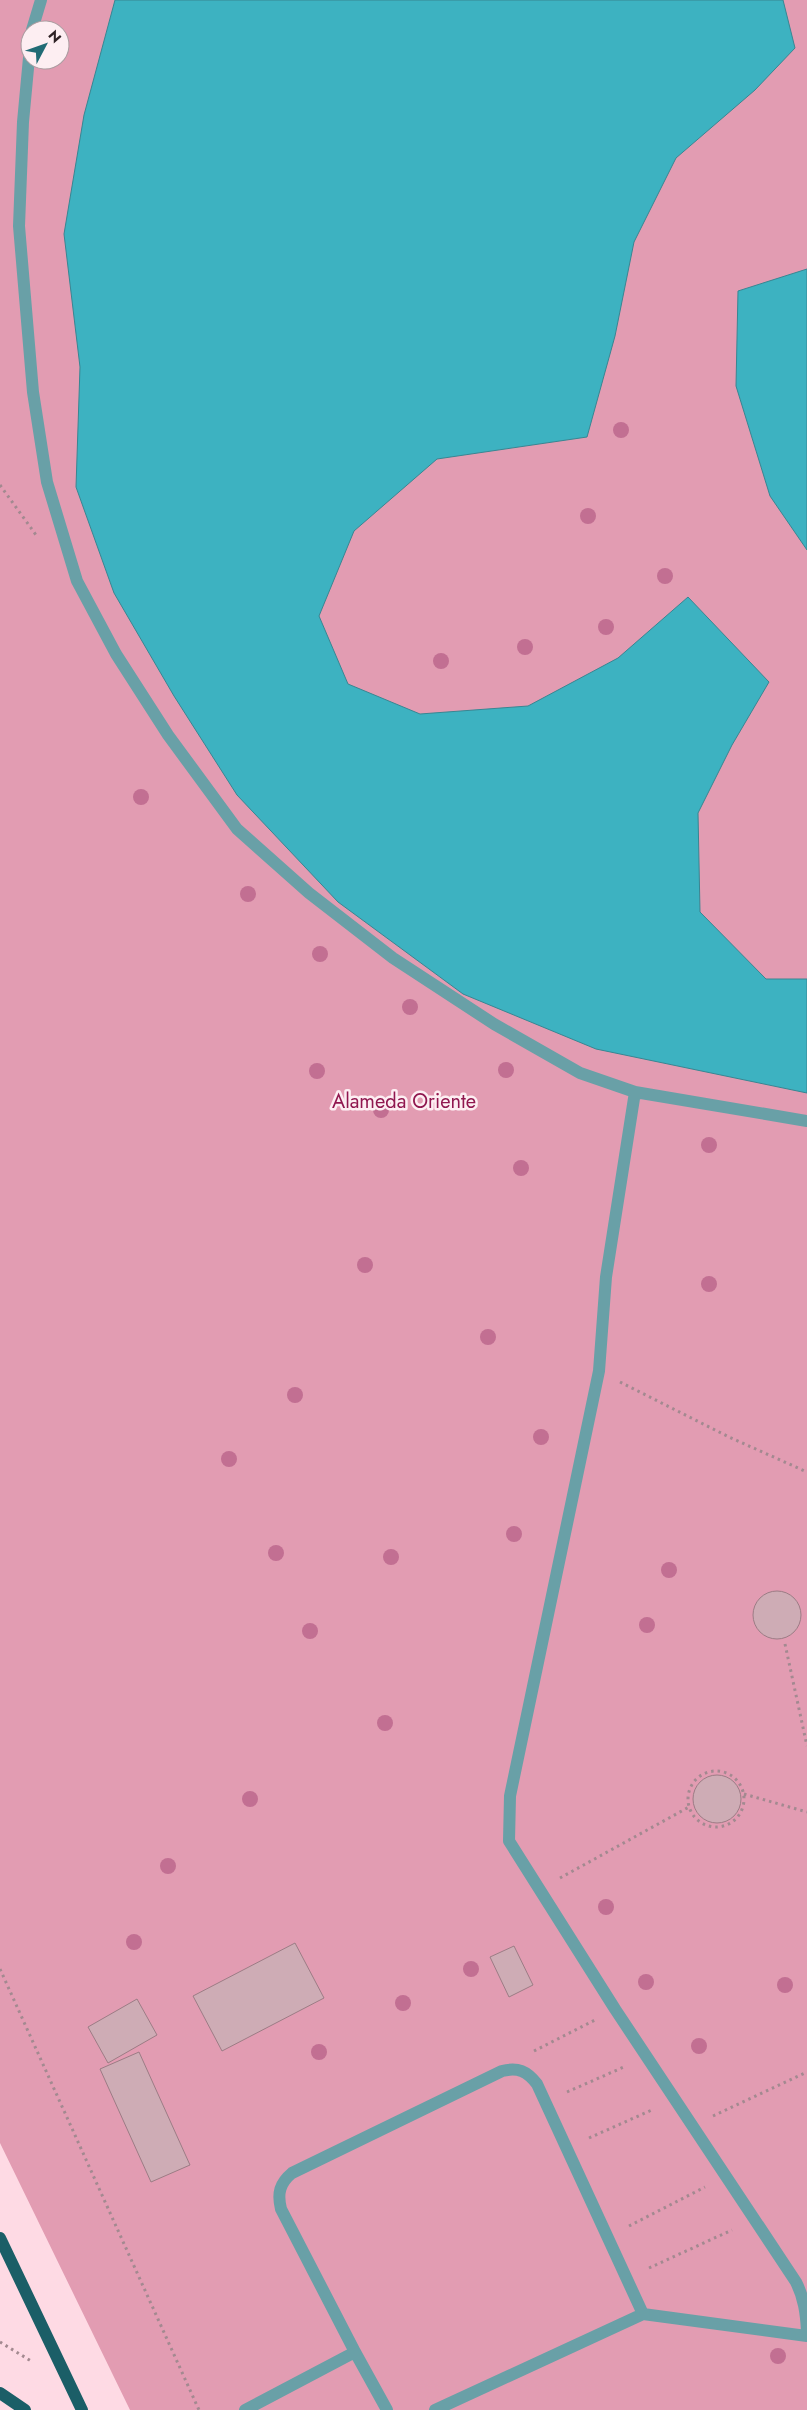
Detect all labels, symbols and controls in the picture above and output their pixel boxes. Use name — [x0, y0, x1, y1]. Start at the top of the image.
north arrow — [20, 20, 70, 70]
text: N — [44, 26, 66, 47]
park label: Alameda Oriente — [332, 1087, 476, 1116]

